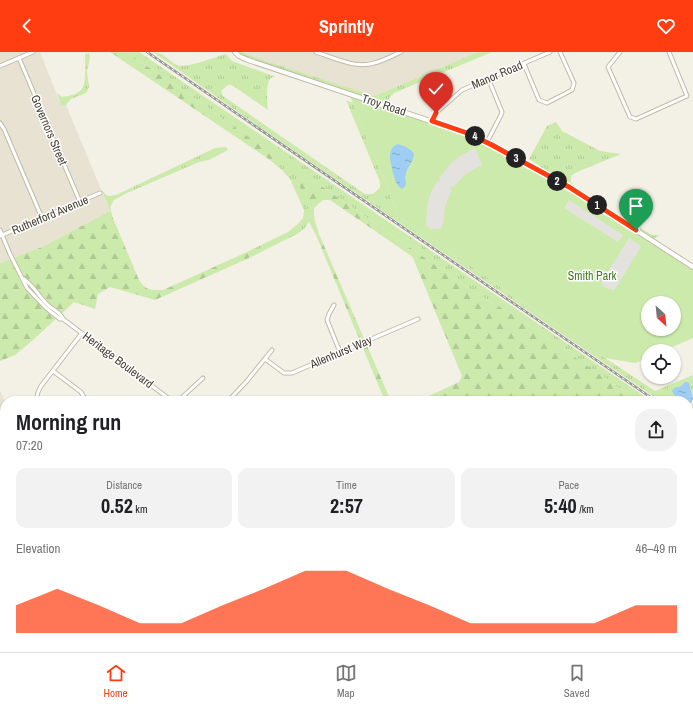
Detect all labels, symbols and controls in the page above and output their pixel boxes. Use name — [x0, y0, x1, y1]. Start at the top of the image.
text: Sprintly — [319, 14, 374, 39]
icon: back — [16, 15, 38, 37]
icon: heart — [655, 15, 677, 37]
street label: Manor Road — [469, 57, 525, 93]
pin — [419, 72, 453, 113]
icon: check — [425, 78, 447, 100]
street label: Troy Road — [360, 90, 408, 120]
street label: Governors Street — [27, 92, 71, 168]
pin: 4 — [465, 126, 485, 146]
text: 4 — [472, 129, 478, 143]
pin: 3 — [506, 148, 526, 168]
text: 3 — [513, 151, 519, 165]
pin: 2 — [547, 171, 567, 191]
text: 2 — [554, 174, 560, 188]
pin — [619, 189, 653, 230]
street label: Rutherford Avenue — [9, 192, 91, 238]
pin: 1 — [587, 195, 607, 215]
icon: arrive — [625, 195, 647, 217]
text: 1 — [594, 198, 600, 212]
park label: Smith Park — [568, 268, 616, 284]
north arrow — [641, 296, 681, 336]
map controls — [641, 296, 681, 384]
street label: Heritage Boulevard — [79, 328, 157, 392]
street label: Allenhurst Way — [307, 332, 374, 373]
button: locate — [641, 344, 681, 384]
text: Morning run — [16, 407, 121, 437]
button: share — [635, 409, 677, 451]
text: 07:20 — [16, 437, 43, 454]
text: Distance — [106, 478, 142, 492]
text: Time — [336, 478, 357, 492]
text: Pace — [559, 478, 579, 492]
text: 0.52 — [101, 492, 133, 519]
text: 2:57 — [330, 492, 363, 519]
text: 5:40 — [544, 492, 577, 519]
text: km — [133, 502, 147, 516]
text: /km — [577, 502, 594, 516]
text: Elevation — [16, 540, 60, 557]
text: 46–49 m — [636, 540, 677, 557]
tab: Home — [104, 662, 128, 700]
tab: Map — [335, 662, 357, 700]
tab: Saved — [564, 662, 589, 700]

